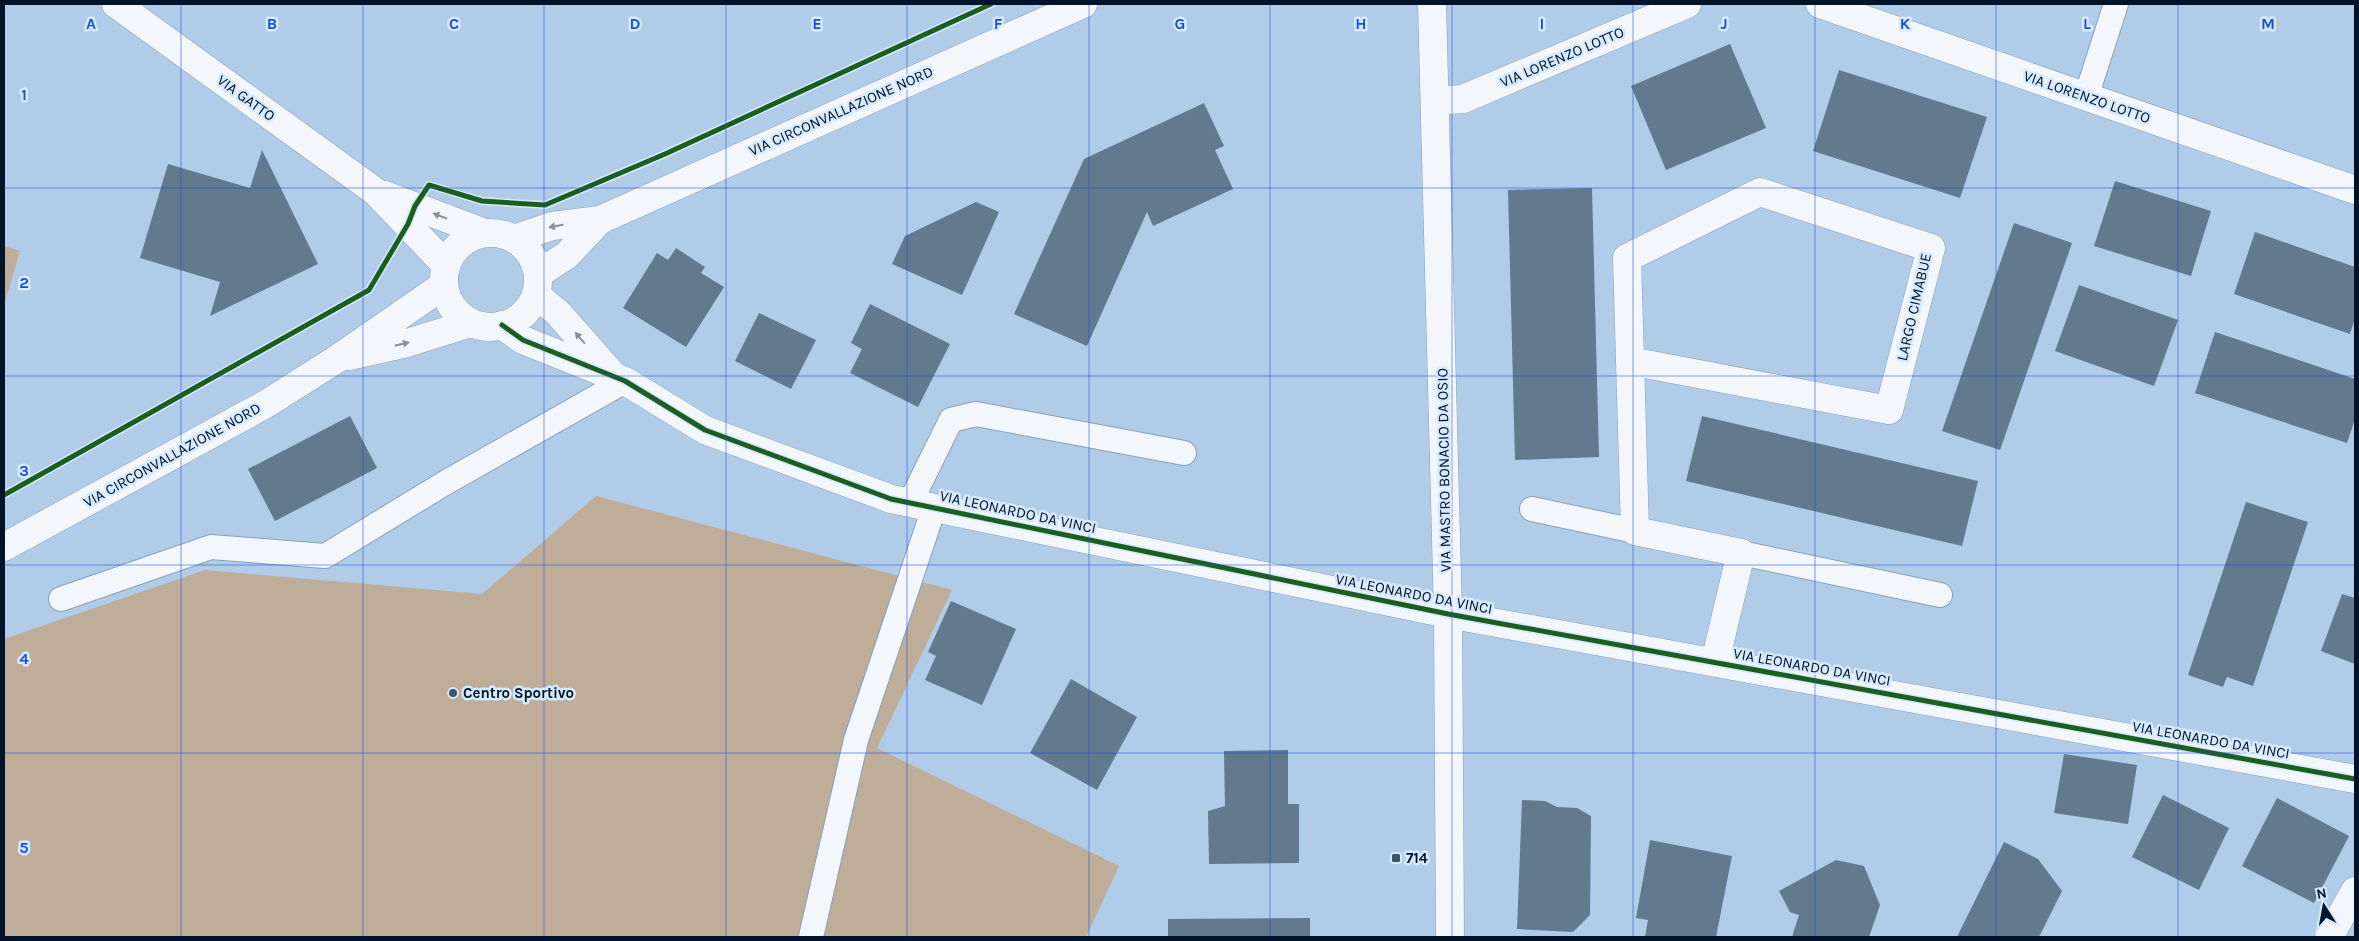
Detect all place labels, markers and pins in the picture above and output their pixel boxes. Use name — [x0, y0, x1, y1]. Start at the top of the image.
place label: Centro Sportivo — [463, 684, 574, 702]
marker: Centro Sportivo — [447, 687, 459, 699]
place label: 714 — [1406, 849, 1428, 867]
marker: 714 — [1390, 852, 1402, 864]

